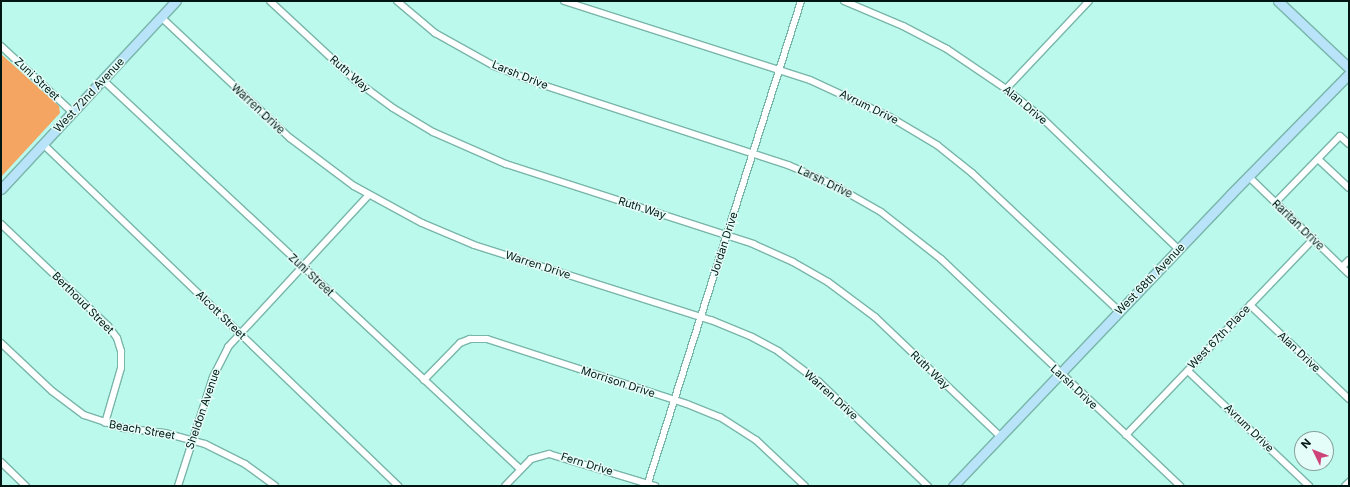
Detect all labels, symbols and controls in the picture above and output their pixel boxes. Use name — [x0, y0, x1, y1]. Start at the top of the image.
street label: Ruth Way — [327, 53, 373, 95]
street label: Zuni Street — [12, 55, 62, 103]
street label: West 72nd Avenue — [51, 55, 127, 135]
street label: Larsh Drive — [490, 58, 550, 92]
street label: Warren Drive — [229, 81, 287, 137]
street label: Alan Drive — [1000, 83, 1050, 127]
street label: Avrum Drive — [837, 87, 901, 127]
street label: Larsh Drive — [795, 163, 855, 201]
street label: Ruth Way — [617, 194, 667, 222]
street label: Raritan Drive — [1269, 197, 1327, 253]
street label: Jordan Drive — [707, 210, 741, 278]
street label: West 68th Avenue — [1112, 240, 1188, 318]
street label: Warren Drive — [504, 248, 572, 282]
street label: Zuni Street — [286, 251, 336, 299]
street label: Berthoud Street — [49, 269, 117, 337]
street label: Alcott Street — [193, 288, 249, 342]
street label: West 67th Place — [1185, 302, 1253, 372]
street label: Alan Drive — [1275, 329, 1323, 375]
street label: Ruth Way — [908, 348, 952, 392]
street label: Larsh Drive — [1048, 362, 1100, 412]
street label: Morrison Drive — [579, 364, 657, 400]
street label: Sheldon Avenue — [183, 367, 223, 451]
street label: Warren Drive — [801, 367, 861, 423]
street label: Avrum Drive — [1222, 401, 1276, 455]
street label: Beach Street — [108, 418, 176, 442]
north arrow — [1294, 431, 1334, 471]
text: N — [1298, 436, 1314, 451]
street label: Fern Drive — [559, 450, 615, 478]

